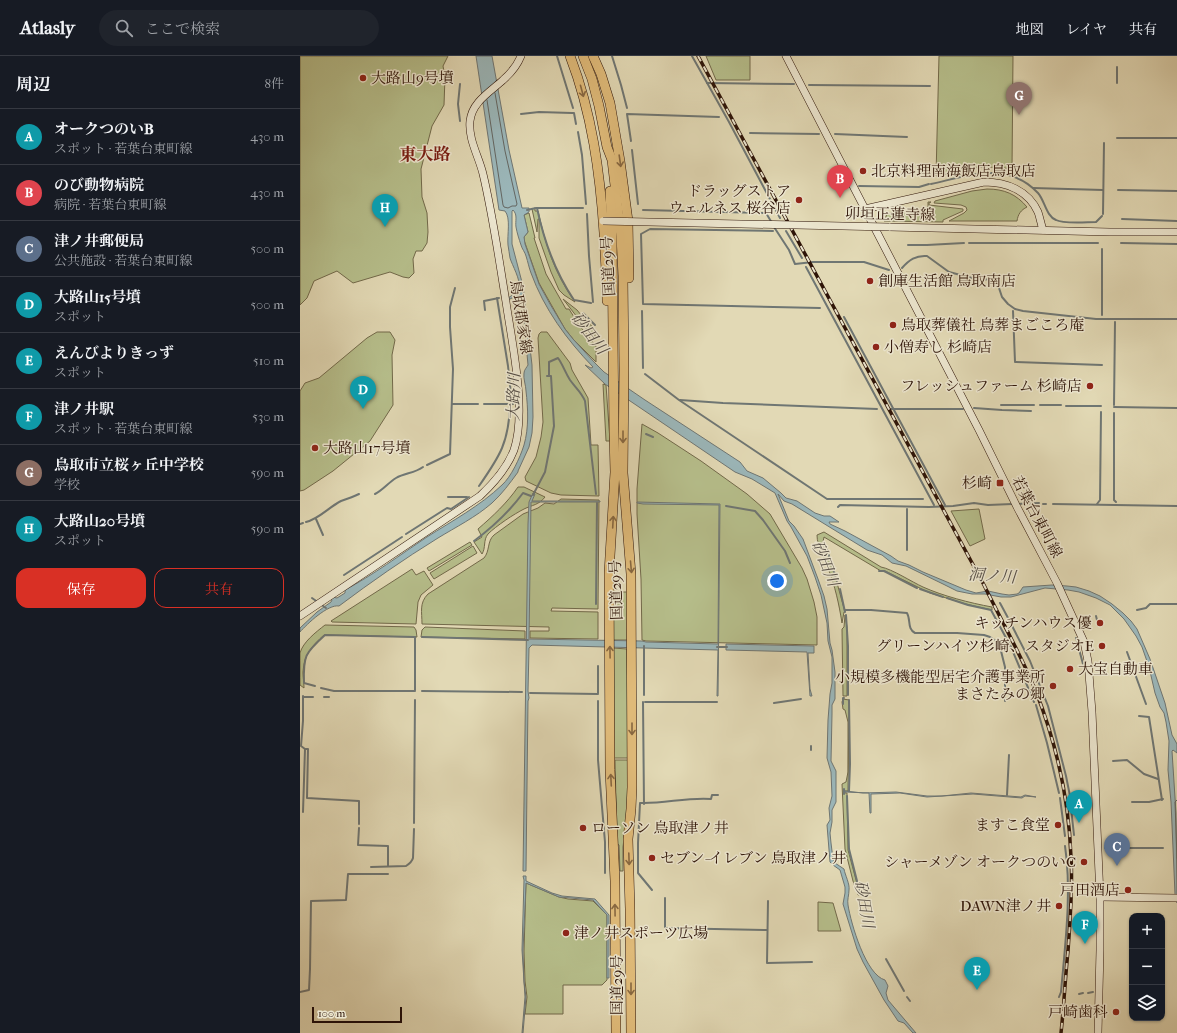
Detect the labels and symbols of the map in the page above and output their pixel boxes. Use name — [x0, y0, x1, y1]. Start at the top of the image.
place label: 大路山9号墳 — [371, 69, 454, 87]
marker: 大路山9号墳 — [358, 73, 368, 83]
pin: G — [1006, 82, 1032, 115]
one-way arrow — [579, 84, 586, 97]
district label: 東大路 — [400, 144, 451, 164]
one-way arrow — [616, 154, 624, 167]
place label: 北京料理南海飯店鳥取店 — [871, 162, 1036, 180]
pin: B — [827, 165, 853, 198]
marker: 北京料理南海飯店鳥取店 — [858, 166, 868, 176]
place label: ドラッグストア ウェルネス 桜谷店 — [669, 182, 791, 217]
pin: H — [372, 194, 398, 227]
marker: ドラッグストア ウェルネス 桜谷店 — [794, 195, 804, 205]
street label: 卯垣正蓮寺線 — [845, 204, 935, 224]
street label: 国道29号 — [597, 235, 619, 297]
place label: 創庫生活館 鳥取南店 — [878, 272, 1016, 290]
marker: 創庫生活館 鳥取南店 — [865, 276, 875, 286]
street label: 鳥取郡家線 — [506, 279, 536, 355]
water label: 砂田川 — [567, 309, 613, 360]
place label: 鳥取葬儀社 鳥葬まごころ庵 — [901, 316, 1084, 334]
marker: 鳥取葬儀社 鳥葬まごころ庵 — [888, 320, 898, 330]
place label: 小僧寿し 杉崎店 — [884, 338, 992, 356]
marker: 小僧寿し 杉崎店 — [871, 342, 881, 352]
water label: 大路川 — [504, 371, 523, 421]
pin: D — [350, 376, 376, 409]
place label: フレッシュファーム 杉崎店 — [900, 377, 1082, 395]
marker: フレッシュファーム 杉崎店 — [1085, 381, 1095, 391]
one-way arrow — [619, 430, 627, 443]
place label: 大路山17号墳 — [323, 439, 411, 457]
marker: 大路山17号墳 — [310, 443, 320, 453]
street label: 若葉台東町線 — [1008, 473, 1066, 561]
place label: 杉崎 — [962, 474, 992, 492]
marker: 杉崎 — [995, 478, 1005, 488]
one-way arrow — [609, 516, 617, 529]
water label: 砂田川 — [808, 537, 844, 591]
street label: 国道29号 — [606, 559, 626, 621]
one-way arrow — [627, 560, 634, 573]
water label: 洞ノ川 — [967, 564, 1019, 587]
your location — [767, 571, 787, 591]
place label: キッチンハウス優 — [975, 614, 1092, 632]
marker: キッチンハウス優 — [1095, 618, 1105, 628]
place label: グリーンハイツ杉崎、スタジオE — [876, 637, 1094, 655]
marker: グリーンハイツ杉崎、スタジオE — [1097, 641, 1107, 651]
one-way arrow — [606, 646, 614, 659]
place label: 大宝自動車 — [1078, 660, 1153, 678]
marker: 大宝自動車 — [1065, 664, 1075, 674]
place label: 小規模多機能型居宅介護事業所 まさたみの郷 — [835, 668, 1045, 703]
marker: 小規模多機能型居宅介護事業所 まさたみの郷 — [1048, 681, 1058, 691]
one-way arrow — [628, 722, 636, 735]
one-way arrow — [607, 774, 614, 787]
pin: A — [1066, 790, 1092, 823]
place label: ますこ食堂 — [975, 816, 1050, 834]
place label: ローソン 鳥取津ノ井 — [591, 819, 729, 837]
marker: ますこ食堂 — [1053, 820, 1063, 830]
marker: ローソン 鳥取津ノ井 — [578, 823, 588, 833]
pin: C — [1104, 833, 1130, 866]
place label: セブン-イレブン 鳥取津ノ井 — [660, 849, 846, 867]
one-way arrow — [625, 852, 633, 865]
marker: セブン-イレブン 鳥取津ノ井 — [647, 853, 657, 863]
place label: シャーメゾン オークつのいC — [884, 853, 1076, 871]
marker: シャーメゾン オークつのいC — [1079, 857, 1089, 867]
water label: 砂田川 — [851, 879, 878, 931]
place label: 戸田酒店 — [1060, 881, 1120, 899]
marker: 戸田酒店 — [1123, 885, 1133, 895]
place label: DAWN津ノ井 — [960, 897, 1051, 915]
marker: DAWN津ノ井 — [1054, 901, 1064, 911]
one-way arrow — [611, 904, 619, 917]
pin: F — [1072, 911, 1098, 944]
place label: 津ノ井スポーツ広場 — [574, 924, 708, 942]
marker: 津ノ井スポーツ広場 — [561, 928, 571, 938]
street label: 国道29号 — [608, 955, 626, 1015]
pin: E — [964, 957, 990, 990]
one-way arrow — [627, 982, 635, 995]
place label: 戸崎歯科 — [1048, 1003, 1108, 1021]
scale bar — [312, 1005, 402, 1024]
marker: 戸崎歯科 — [1111, 1007, 1121, 1017]

